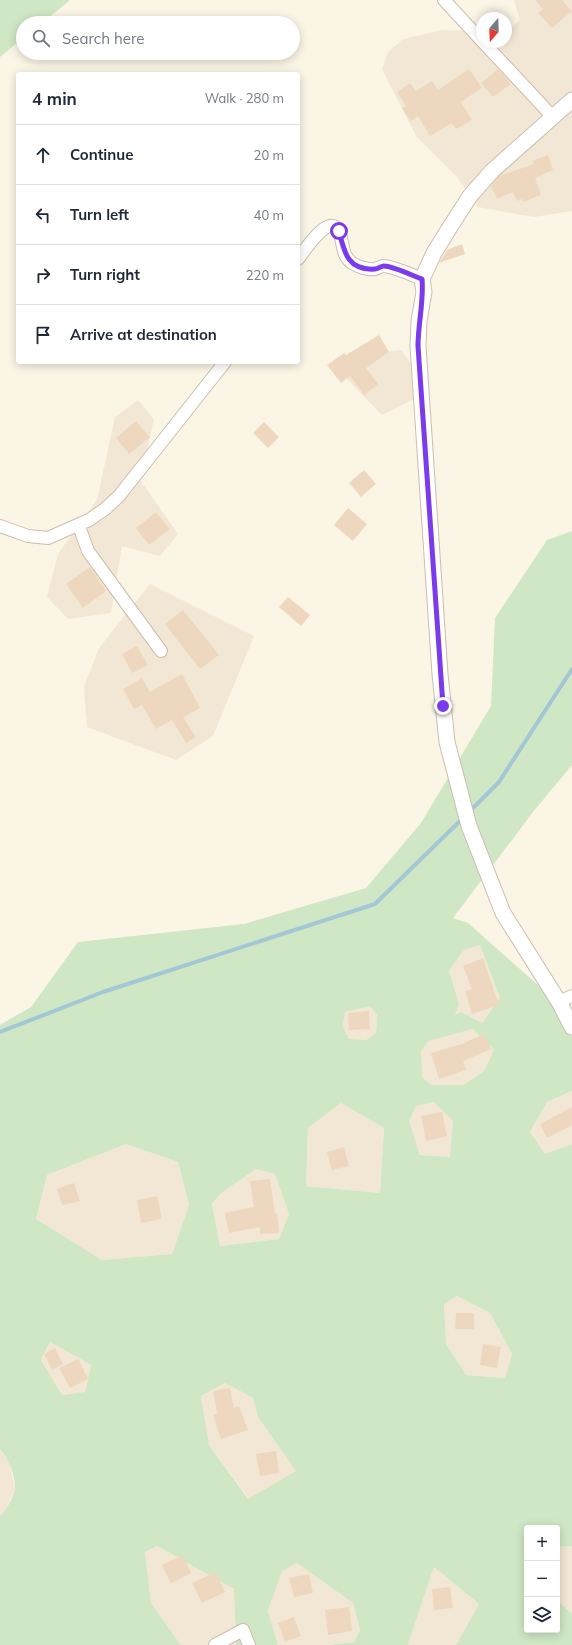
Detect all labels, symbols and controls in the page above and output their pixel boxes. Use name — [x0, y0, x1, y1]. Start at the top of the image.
north arrow — [476, 12, 512, 48]
search box — [16, 16, 300, 60]
icon: search — [30, 27, 52, 49]
text: Search here — [62, 29, 144, 48]
text: 4 min — [32, 88, 77, 109]
text: Walk · 280 m — [205, 90, 284, 106]
icon: ahead — [32, 144, 54, 166]
text: Continue — [70, 145, 133, 164]
text: 20 m — [254, 147, 284, 163]
icon: left — [32, 204, 54, 226]
text: Turn left — [70, 205, 129, 224]
text: 40 m — [254, 207, 284, 223]
route start — [330, 222, 348, 240]
icon: right — [32, 264, 54, 286]
text: Turn right — [70, 265, 140, 284]
text: 220 m — [246, 267, 284, 283]
icon: arrive — [32, 324, 54, 346]
text: Arrive at destination — [70, 325, 217, 344]
route end — [434, 697, 452, 715]
map controls — [524, 1525, 560, 1633]
button: + — [524, 1525, 560, 1561]
button: − — [524, 1561, 560, 1597]
button: layers — [524, 1597, 560, 1633]

